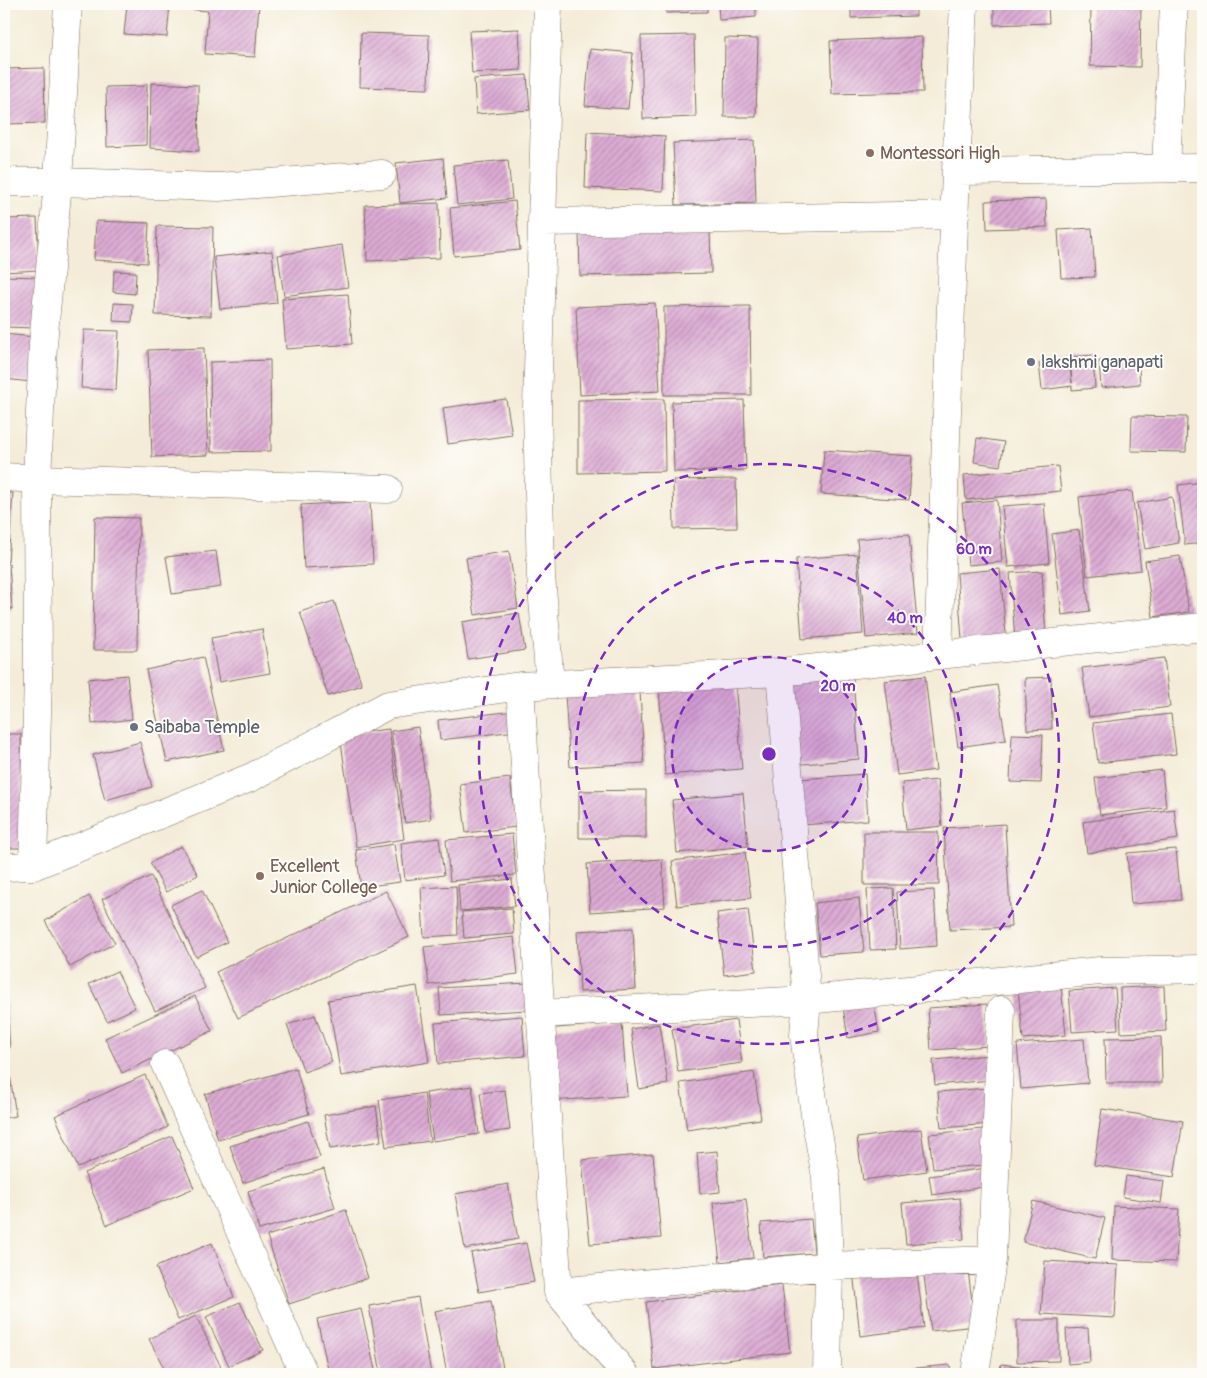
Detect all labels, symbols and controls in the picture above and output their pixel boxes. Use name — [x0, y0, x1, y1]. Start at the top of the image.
place label: Montessori High — [880, 142, 1000, 165]
marker: Montessori High — [864, 147, 876, 159]
place label: lakshmi ganapati — [1041, 351, 1163, 374]
marker: lakshmi ganapati — [1025, 356, 1037, 368]
text: 60 m — [956, 540, 992, 559]
text: 40 m — [887, 609, 923, 628]
text: 20 m — [820, 677, 856, 696]
place label: Saibaba Temple — [144, 716, 260, 739]
marker: Saibaba Temple — [128, 721, 140, 733]
centre of rings — [760, 745, 778, 763]
place label: Excellent Junior College — [270, 855, 377, 899]
marker: Excellent Junior College — [254, 870, 266, 882]

